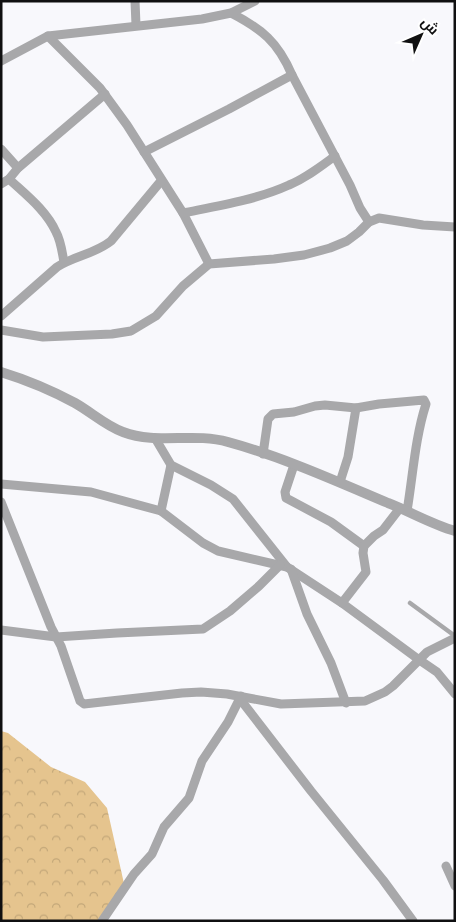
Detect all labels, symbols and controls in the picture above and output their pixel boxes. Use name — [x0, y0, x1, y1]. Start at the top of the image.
north arrow — [396, 10, 446, 60]
text: ش — [417, 13, 443, 39]

